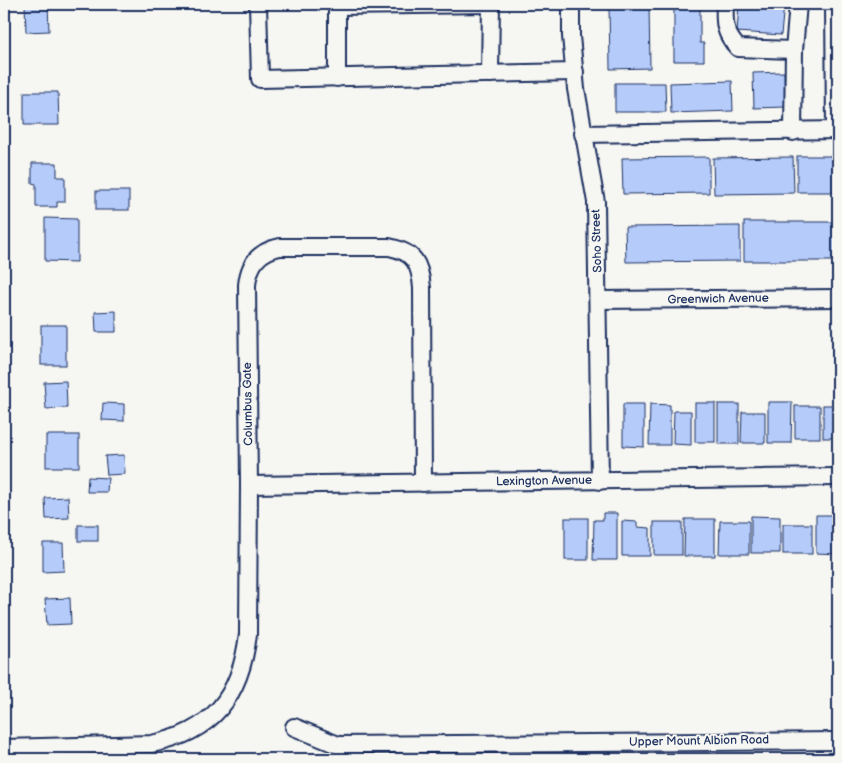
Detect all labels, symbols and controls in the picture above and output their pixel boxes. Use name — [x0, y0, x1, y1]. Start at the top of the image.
street label: Soho Street — [588, 209, 606, 273]
street label: Greenwich Avenue — [667, 291, 769, 307]
street label: Columbus Gate — [240, 362, 256, 446]
street label: Lexington Avenue — [496, 473, 592, 489]
street label: Upper Mount Albion Road — [629, 732, 769, 750]

